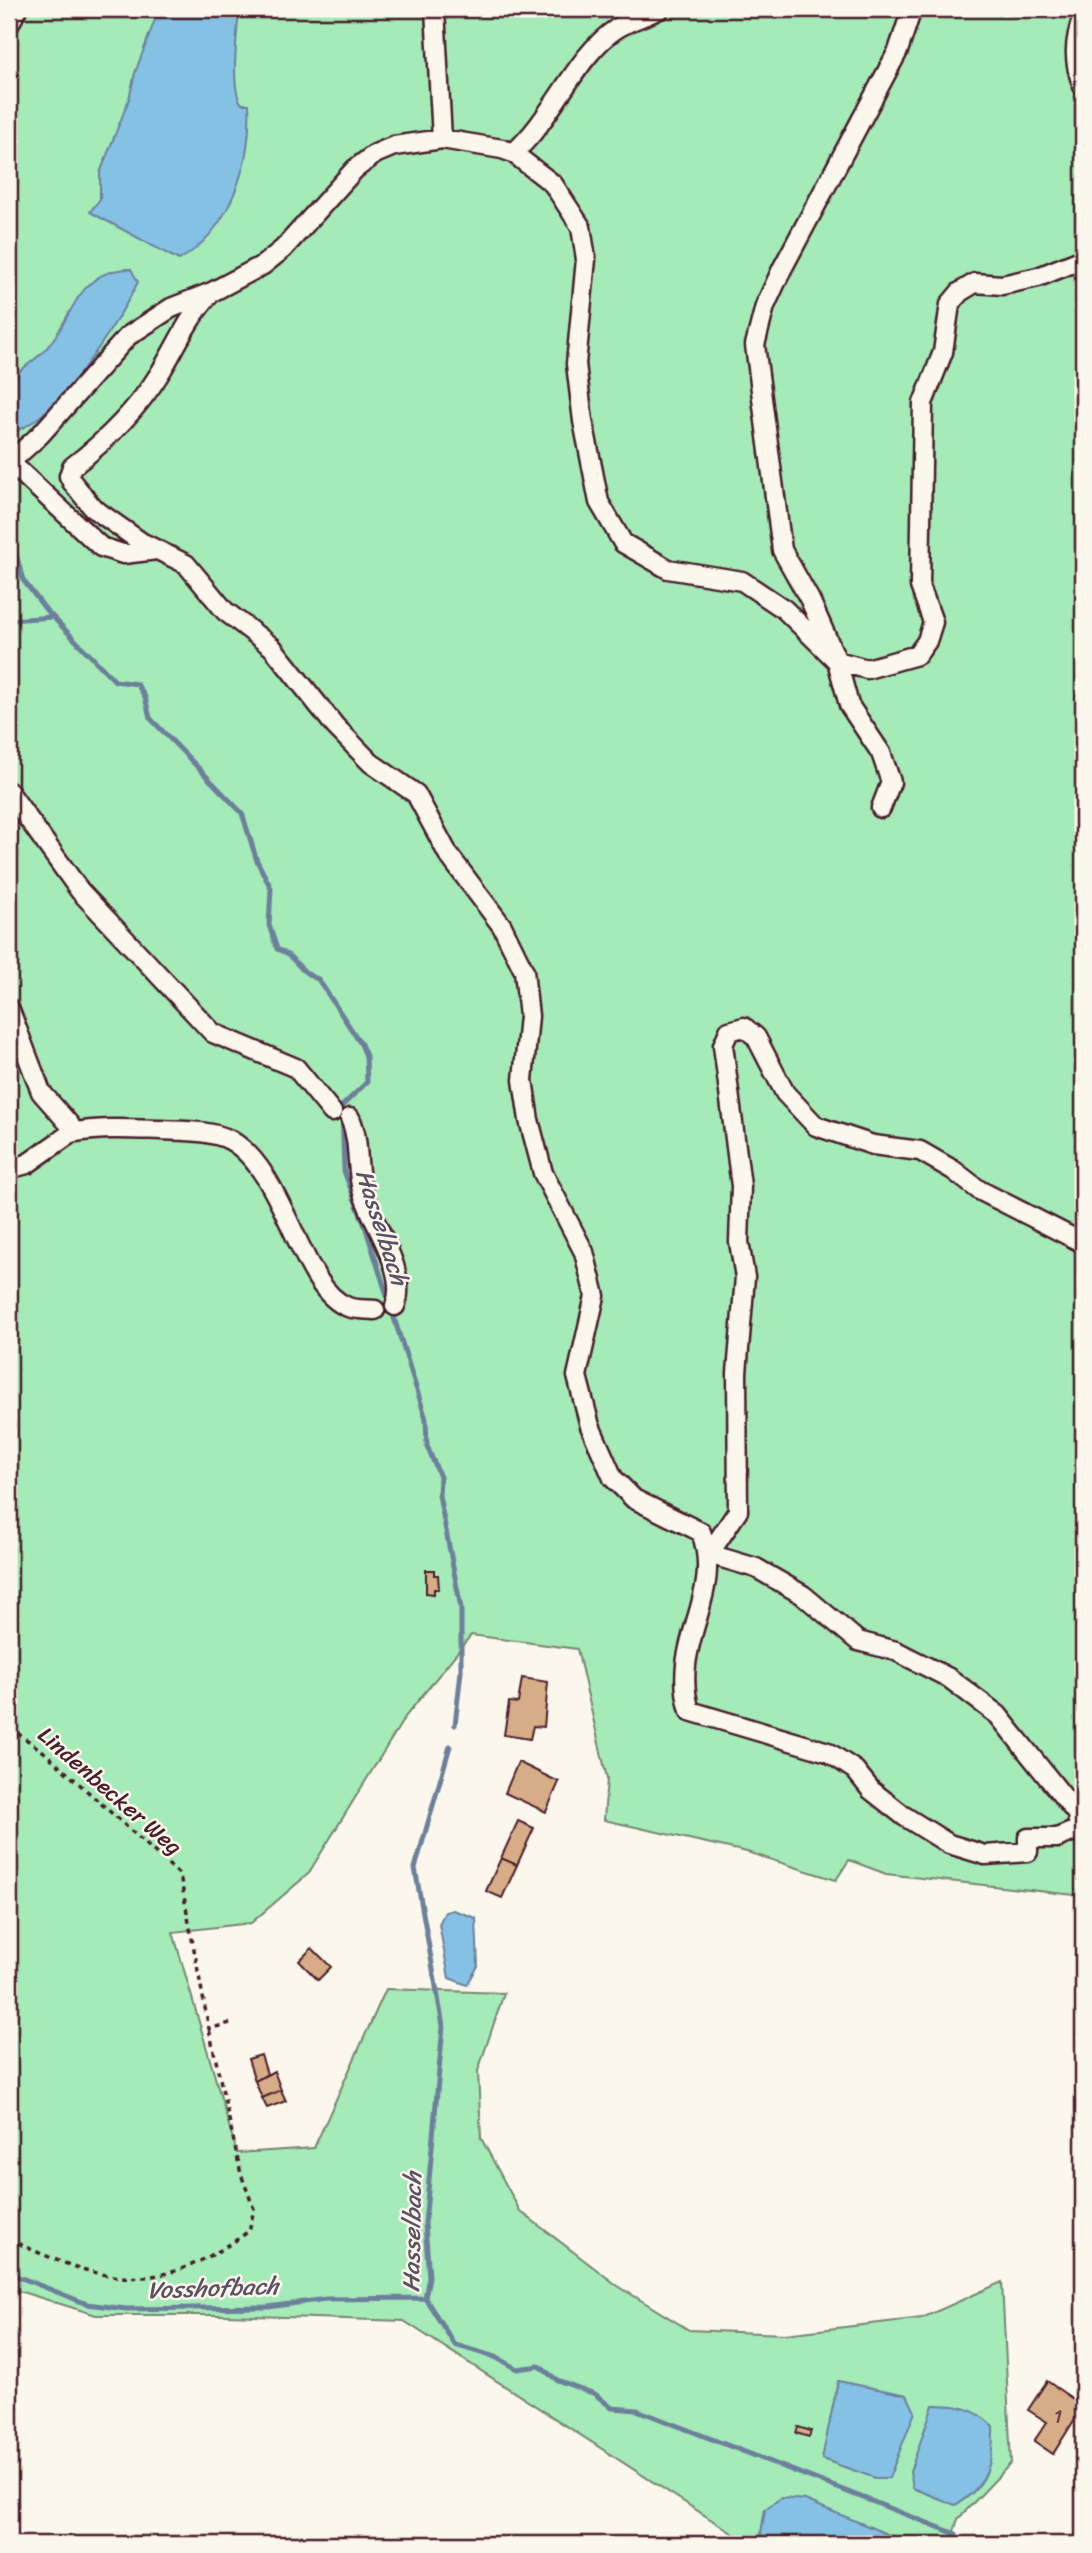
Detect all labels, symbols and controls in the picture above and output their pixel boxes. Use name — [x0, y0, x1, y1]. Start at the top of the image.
water label: Hasselbach — [343, 1163, 421, 1293]
street label: Lindenbecker Weg — [28, 1716, 192, 1866]
water label: Hasselbach — [390, 2169, 434, 2292]
water label: Vosshofbach — [147, 2265, 282, 2311]
house number: 1 — [1054, 2400, 1062, 2433]

